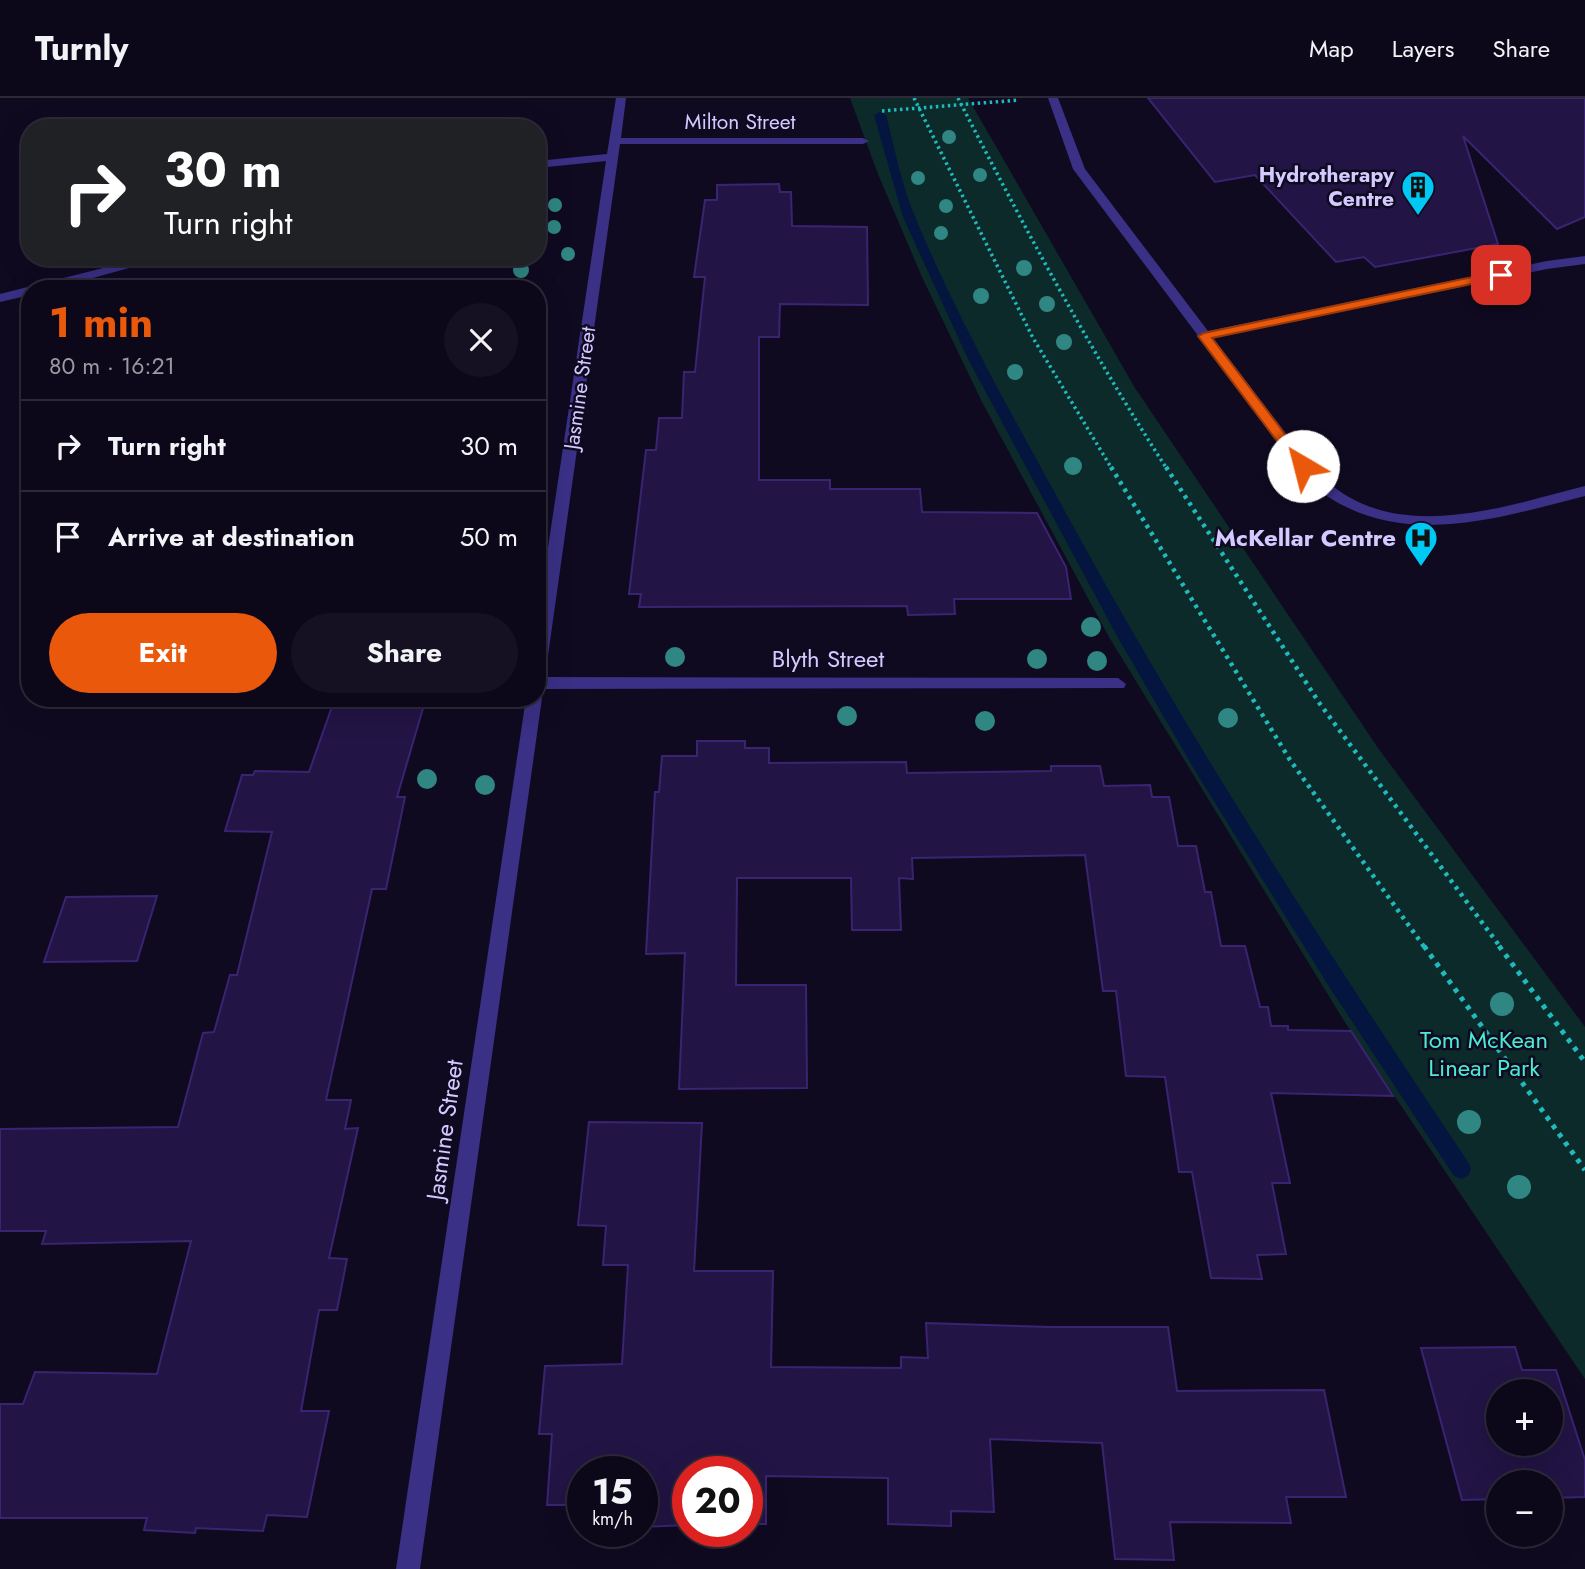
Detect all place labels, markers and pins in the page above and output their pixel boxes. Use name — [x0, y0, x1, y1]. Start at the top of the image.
place label: Hydrotherapy Centre — [1259, 160, 1395, 214]
building icon: Hydrotherapy Centre — [1399, 168, 1437, 217]
pin — [1471, 245, 1531, 305]
hospital icon: McKellar Centre — [1402, 519, 1440, 568]
place label: McKellar Centre — [1215, 520, 1396, 555]

